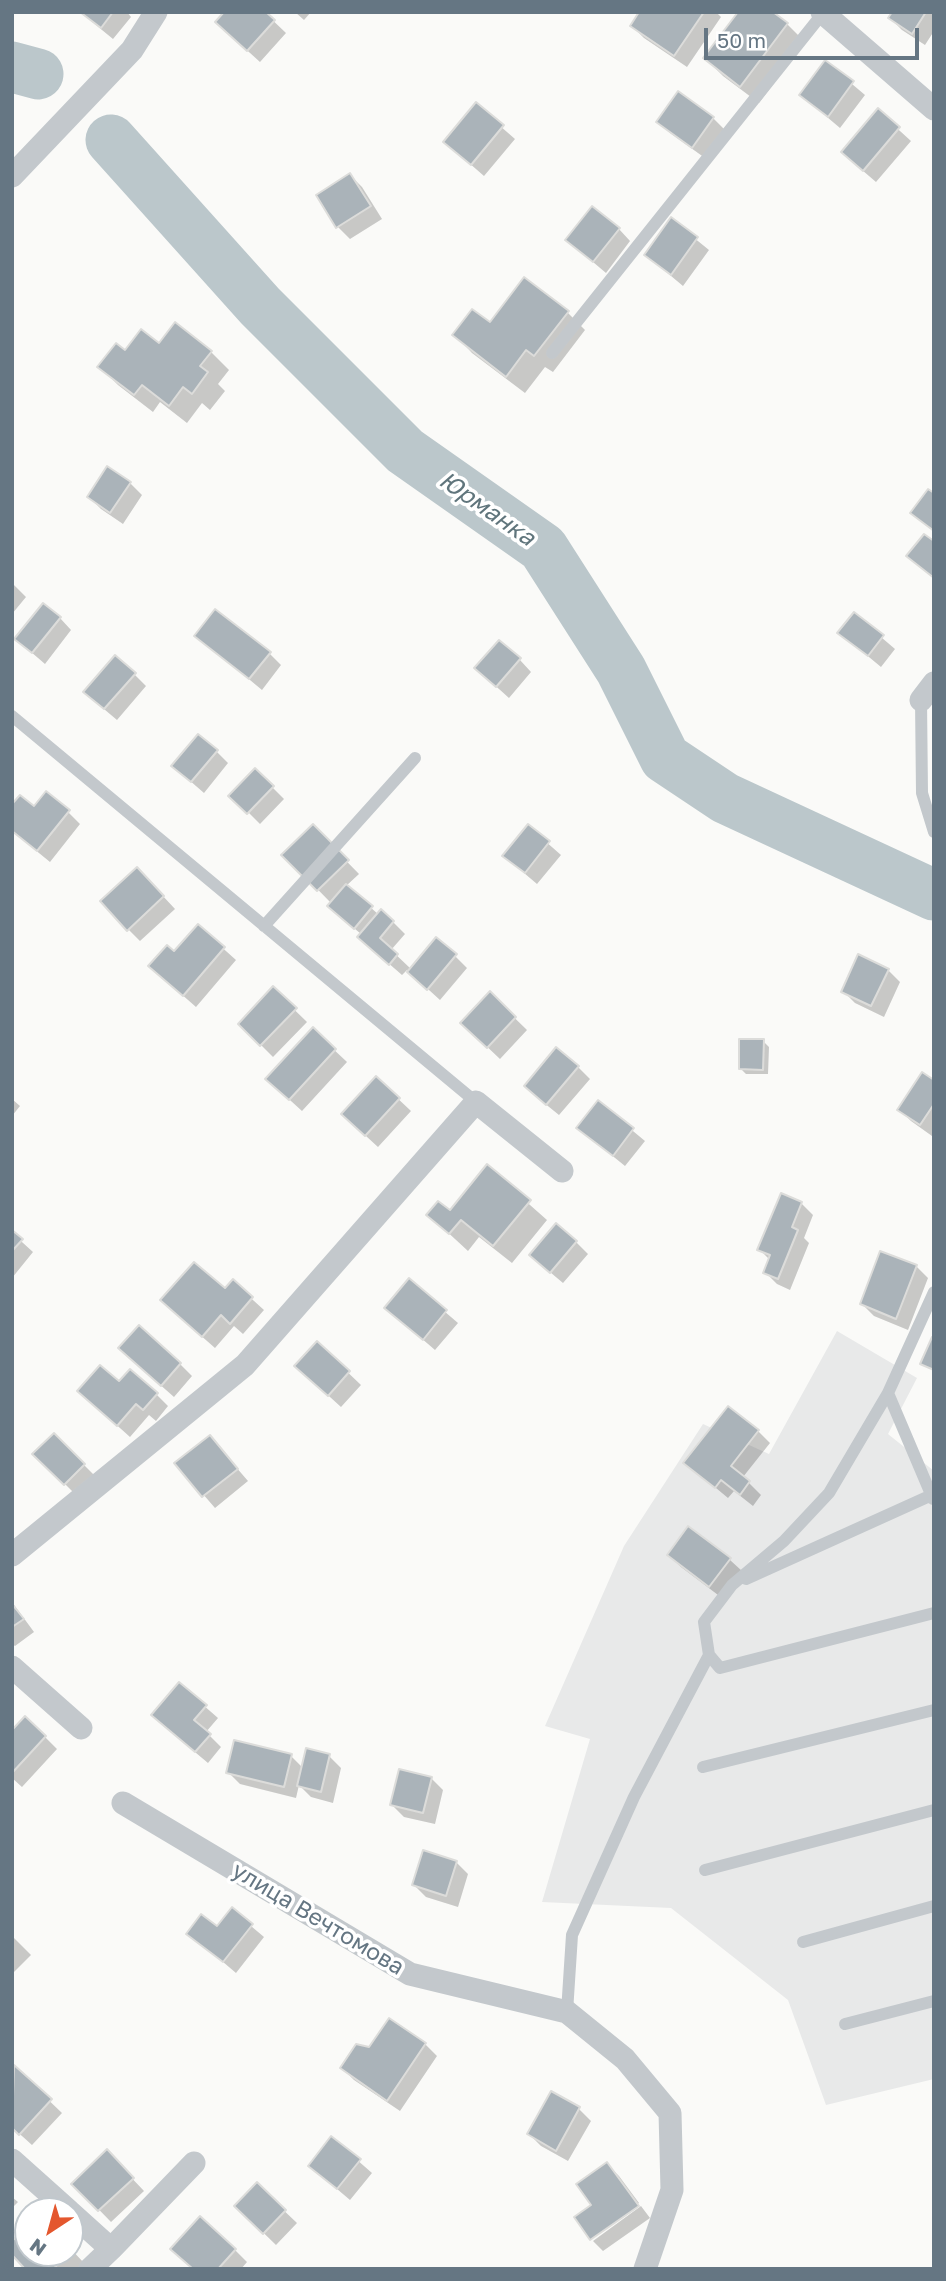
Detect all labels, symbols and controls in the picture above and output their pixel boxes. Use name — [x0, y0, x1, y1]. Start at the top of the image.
scale bar — [708, 14, 923, 58]
text: 50 m — [717, 27, 766, 53]
water label: Юрманка — [434, 466, 540, 552]
street label: улица Вечтомова — [227, 1857, 409, 1981]
north arrow — [14, 2197, 84, 2267]
text: N — [25, 2234, 50, 2261]

